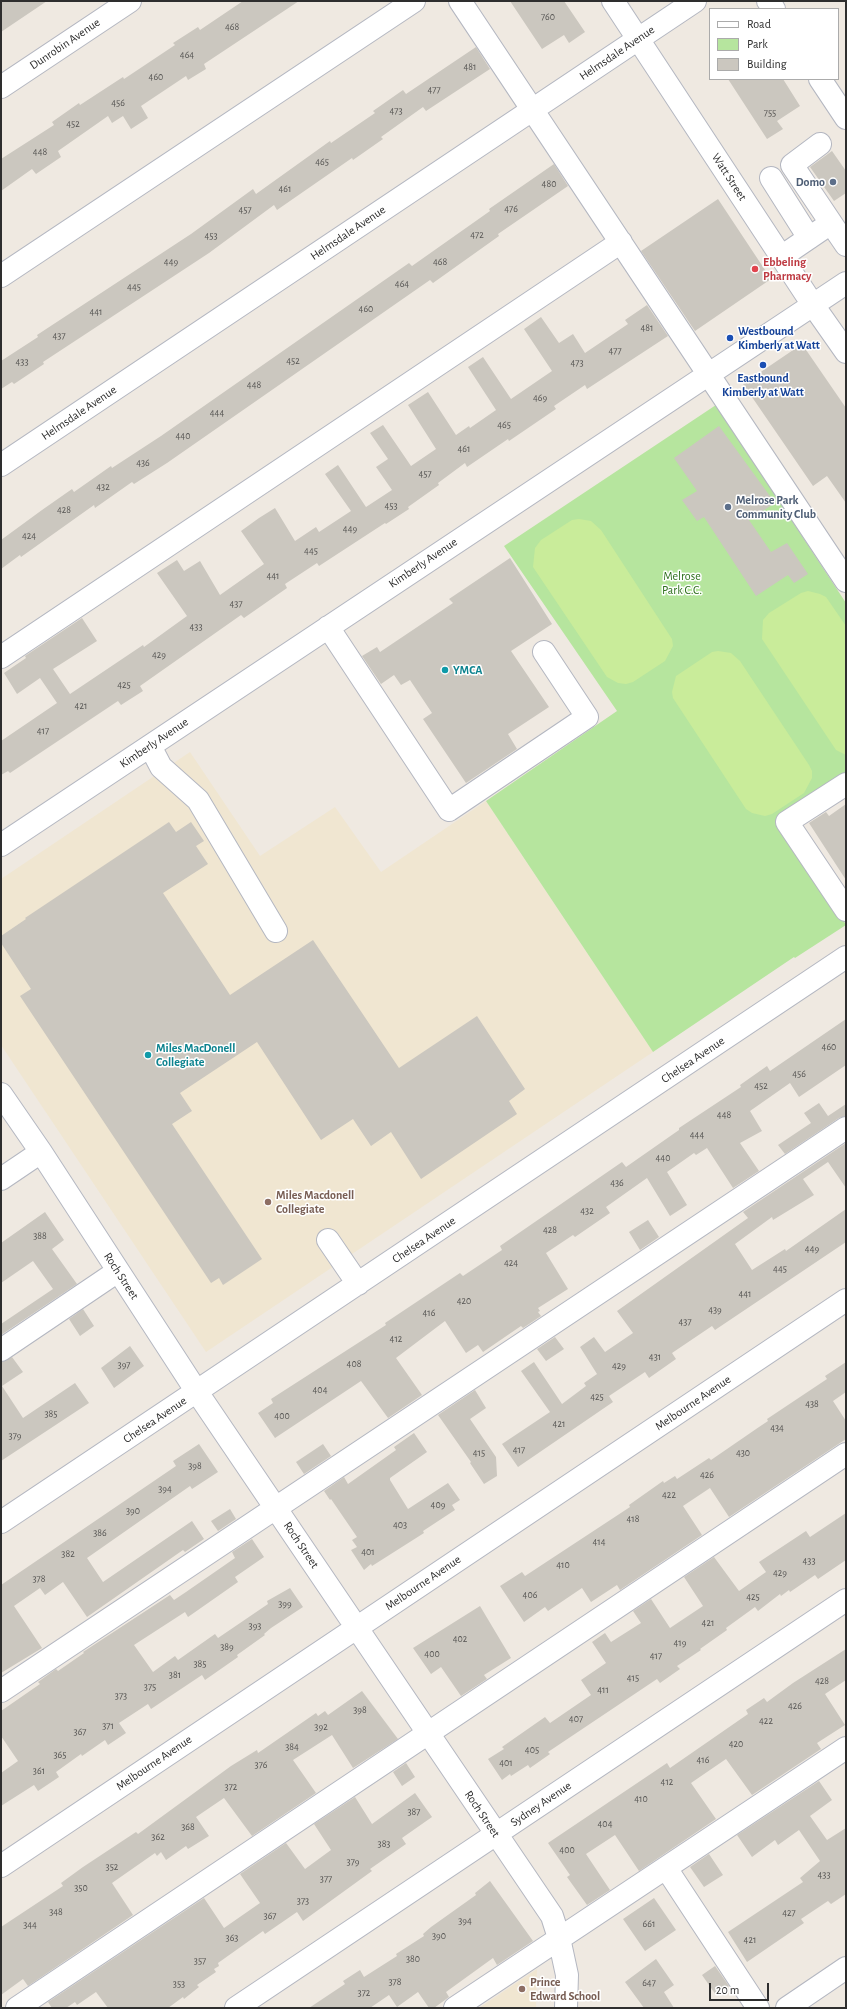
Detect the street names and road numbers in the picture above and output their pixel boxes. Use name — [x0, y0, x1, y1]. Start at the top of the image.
street label: Dunrobin Avenue — [27, 15, 103, 73]
street label: Helmsdale Avenue — [577, 23, 657, 83]
street label: Watt Street — [708, 151, 750, 203]
street label: Helmsdale Avenue — [308, 203, 388, 263]
street label: Helmsdale Avenue — [39, 383, 119, 443]
street label: Kimberly Avenue — [386, 535, 460, 591]
street label: Kimberly Avenue — [117, 715, 191, 771]
street label: Chelsea Avenue — [659, 1033, 727, 1087]
street label: Chelsea Avenue — [390, 1213, 458, 1267]
street label: Roch Street — [100, 1250, 142, 1302]
street label: Melbourne Avenue — [652, 1372, 734, 1434]
street label: Chelsea Avenue — [121, 1393, 189, 1447]
street label: Roch Street — [280, 1519, 322, 1571]
street label: Melbourne Avenue — [382, 1552, 464, 1614]
street label: Melbourne Avenue — [113, 1732, 195, 1794]
street label: Sydney Avenue — [508, 1778, 574, 1830]
street label: Roch Street — [461, 1788, 503, 1840]

